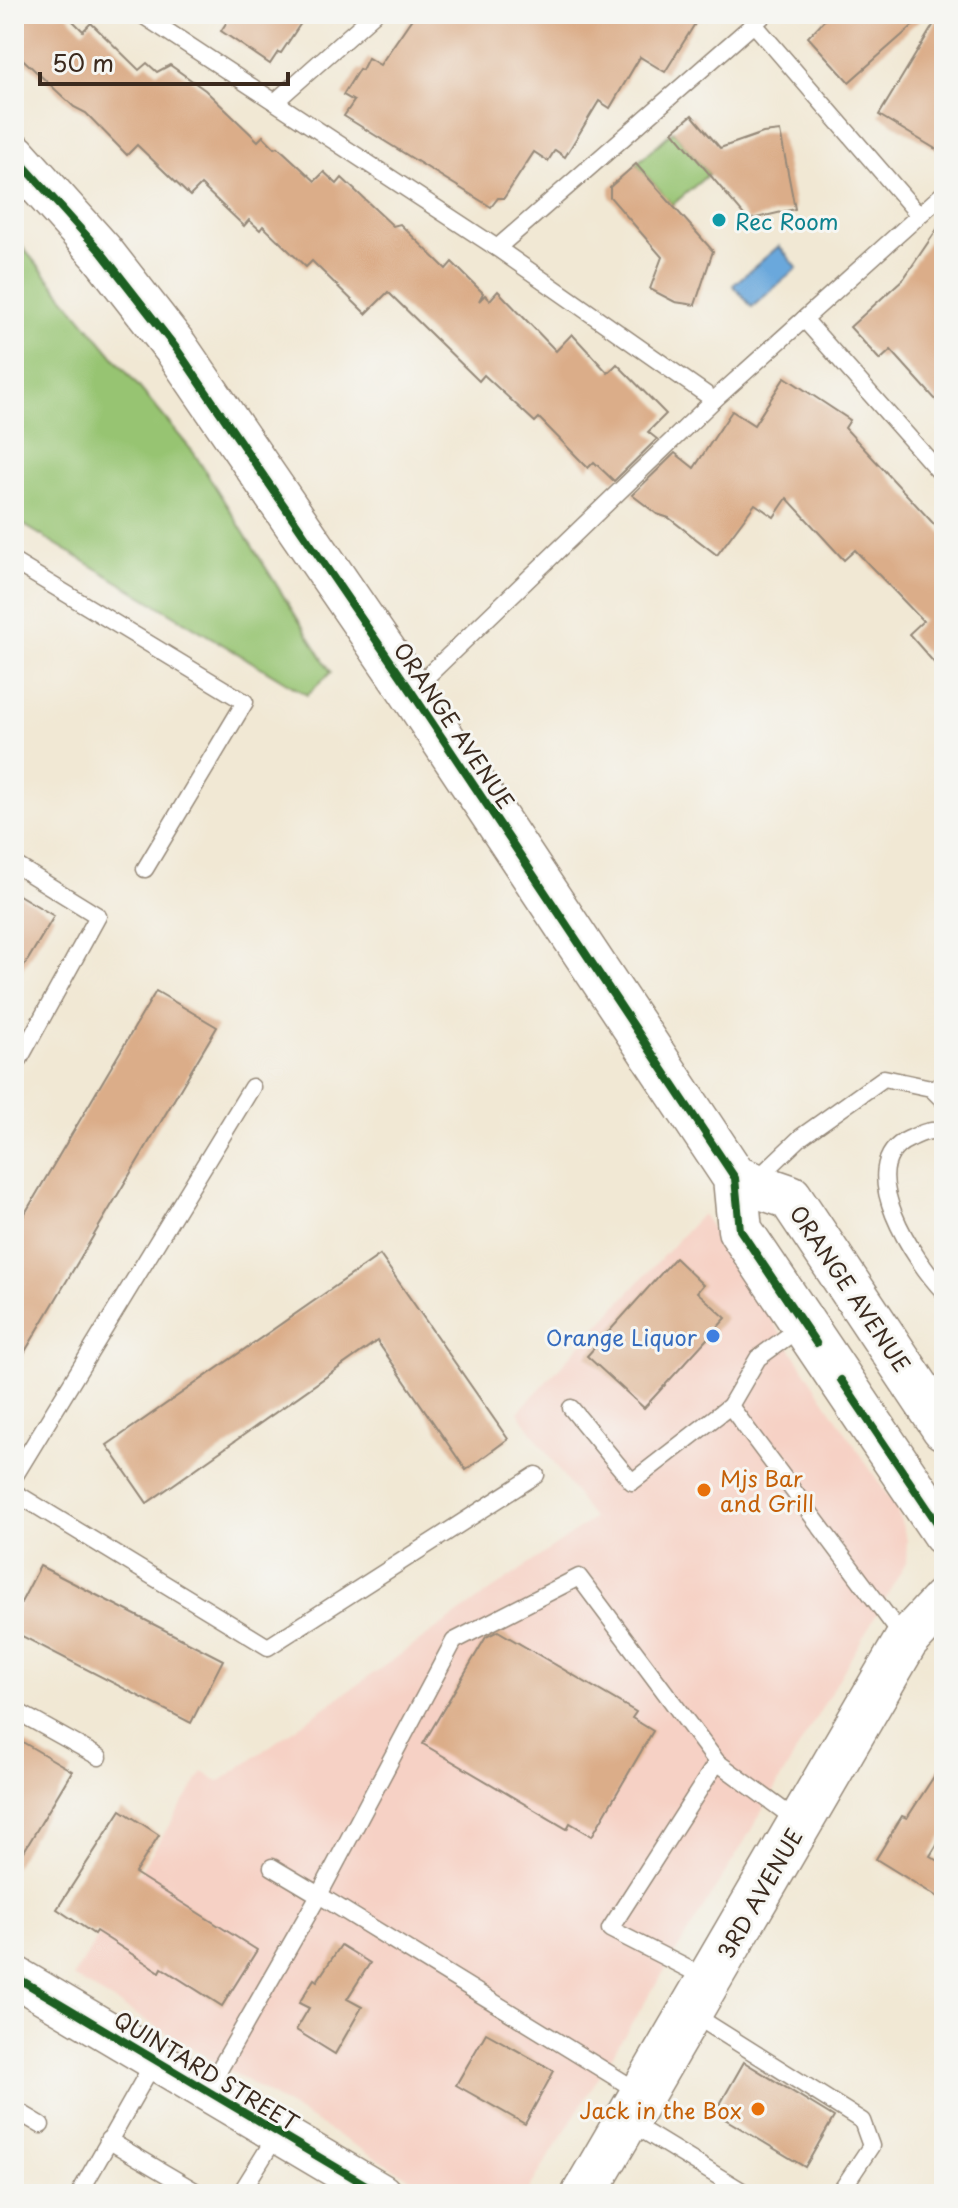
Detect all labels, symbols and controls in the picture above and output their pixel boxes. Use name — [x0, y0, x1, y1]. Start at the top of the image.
scale bar — [40, 36, 288, 86]
text: 50 m — [52, 44, 114, 80]
place label: Rec Room — [735, 204, 839, 237]
marker: Rec Room — [710, 211, 728, 229]
street label: ORANGE AVENUE — [387, 635, 523, 815]
street label: ORANGE AVENUE — [783, 1198, 919, 1378]
place label: Orange Liquor — [546, 1320, 698, 1353]
marker: Orange Liquor — [704, 1327, 722, 1345]
place label: Mjs Bar and Grill — [720, 1461, 814, 1519]
marker: Mjs Bar and Grill — [695, 1481, 713, 1499]
street label: 3RD AVENUE — [708, 1822, 810, 1964]
street label: QUINTARD STREET — [108, 2002, 306, 2138]
place label: Jack in the Box — [579, 2093, 742, 2126]
marker: Jack in the Box — [749, 2100, 767, 2118]

